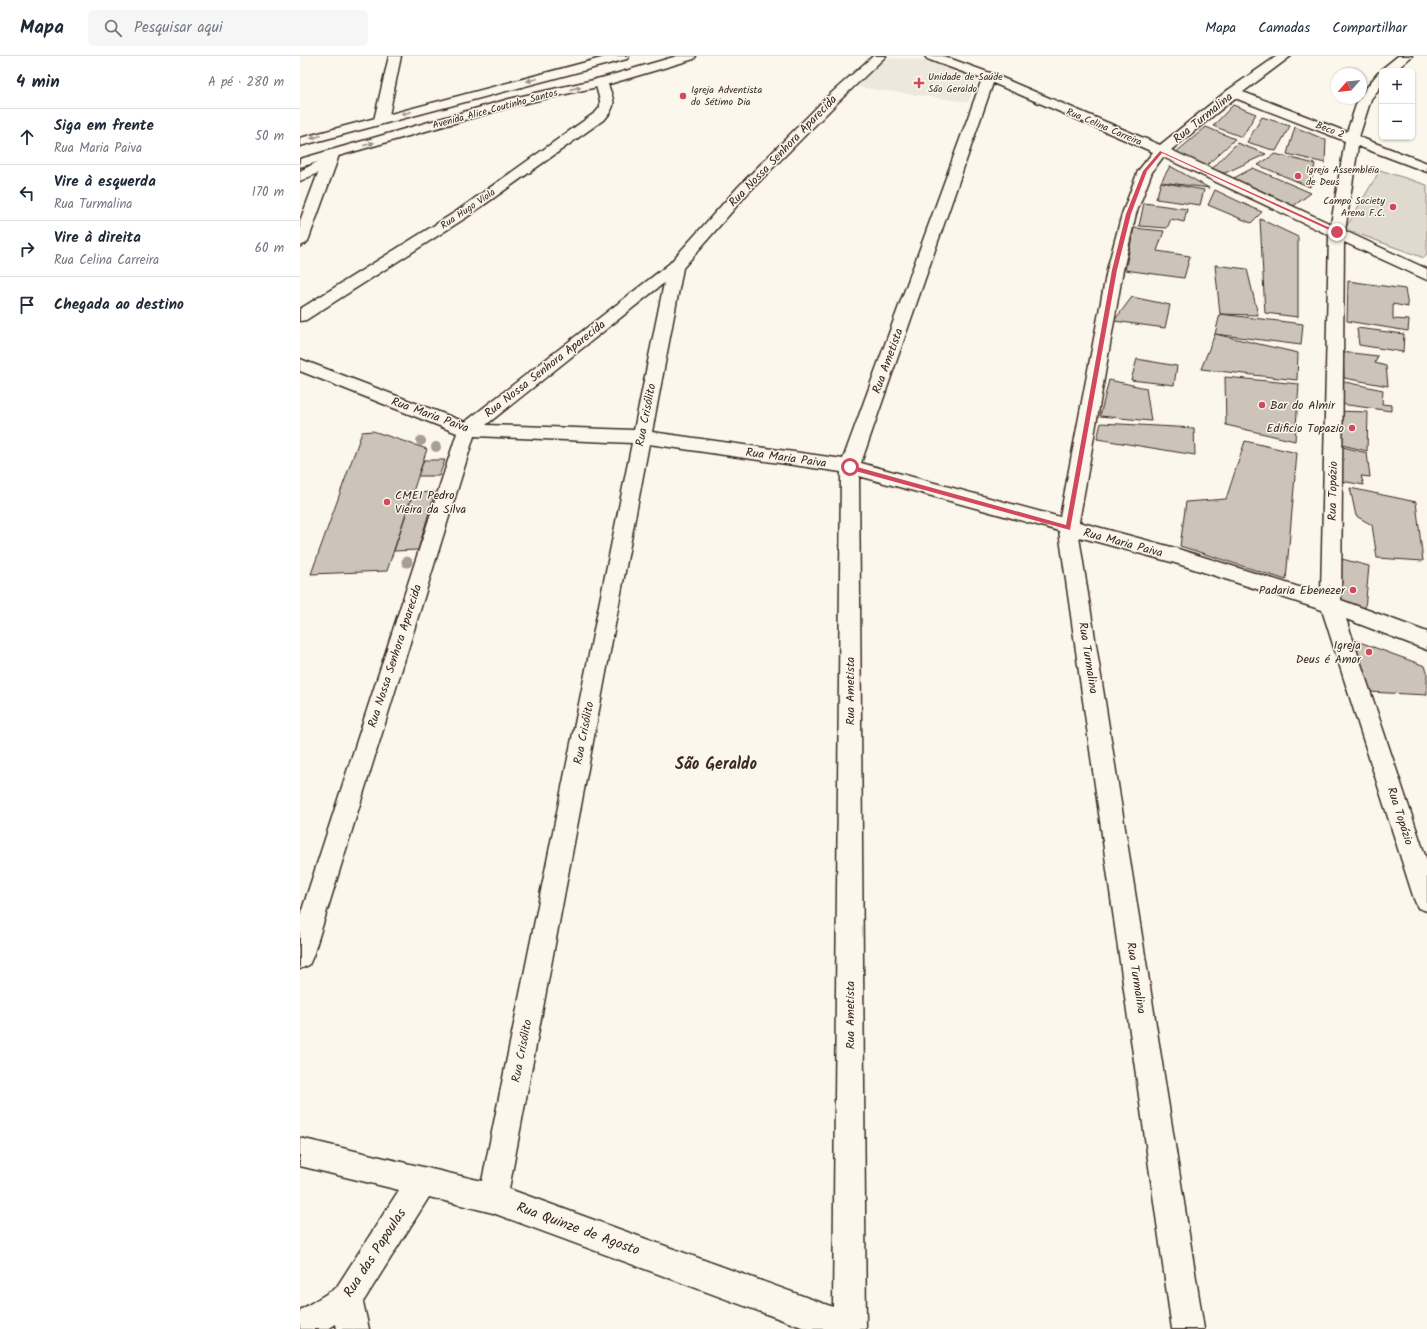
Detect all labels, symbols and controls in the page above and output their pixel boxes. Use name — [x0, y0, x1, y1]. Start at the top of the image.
search box — [88, 10, 368, 46]
text: Mapa — [20, 13, 64, 43]
text: Pesquisar aqui — [134, 16, 222, 40]
icon: search — [102, 17, 124, 39]
text: Mapa — [1205, 17, 1236, 39]
text: Camadas — [1258, 17, 1310, 39]
text: Compartilhar — [1332, 17, 1407, 39]
north arrow — [1331, 68, 1367, 104]
map controls — [1379, 68, 1415, 140]
button: + — [1379, 68, 1415, 104]
text: 4 min — [16, 69, 60, 96]
place label: Unidade de Saúde São Geraldo — [928, 69, 1003, 97]
text: A pé · 280 m — [208, 72, 284, 93]
one-way arrow — [525, 77, 537, 83]
marker: Unidade de Saúde São Geraldo — [913, 77, 925, 89]
place label: Igreja Adventista do Sétimo Dia — [691, 82, 762, 110]
street label: Avenida Alice Coutinho Santos — [431, 84, 560, 133]
one-way arrow — [570, 84, 582, 90]
street label: Rua Turmalina — [1169, 88, 1237, 148]
street label: Rua Nossa Senhora Aparecida — [724, 90, 842, 211]
marker: Igreja Adventista do Sétimo Dia — [678, 91, 688, 101]
street label: Rua Celina Carreira — [1064, 104, 1145, 150]
button: − — [1379, 104, 1415, 140]
one-way arrow — [400, 110, 412, 116]
text: Siga em frente — [54, 114, 154, 138]
street label: Beco 2 — [1313, 117, 1347, 143]
icon: ahead — [16, 126, 38, 148]
text: 50 m — [255, 126, 284, 147]
one-way arrow — [310, 135, 322, 141]
text: Rua Maria Paiva — [54, 138, 142, 159]
one-way arrow — [364, 141, 376, 147]
place label: Igreja Assembléia de Deus — [1306, 162, 1379, 190]
text: Vire à esquerda — [54, 170, 156, 194]
marker: Igreja Assembléia de Deus — [1293, 171, 1303, 181]
icon: left — [16, 182, 38, 204]
text: 170 m — [252, 182, 284, 203]
street label: Rua Hugo Viola — [437, 184, 499, 233]
place label: Campo Society Arena F.C. — [1323, 193, 1385, 221]
text: Rua Turmalina — [54, 194, 132, 215]
marker: Campo Society Arena F.C. — [1388, 202, 1398, 212]
route end — [1328, 223, 1346, 241]
text: Vire à direita — [54, 226, 141, 250]
icon: right — [16, 238, 38, 260]
text: 60 m — [255, 238, 284, 259]
text: Rua Celina Carreira — [54, 250, 159, 271]
text: Chegada ao destino — [54, 293, 184, 317]
icon: arrive — [16, 294, 38, 316]
street label: Rua Nossa Senhora Aparecida — [480, 315, 610, 423]
street label: Rua Ametista — [867, 325, 909, 396]
street label: Rua Crisólito — [631, 382, 661, 448]
street label: Rua Maria Paiva — [389, 392, 472, 438]
place label: Bar do Almir — [1270, 396, 1336, 415]
marker: Bar do Almir — [1257, 400, 1267, 410]
place label: Edificio Topazio — [1267, 419, 1344, 438]
marker: Edificio Topazio — [1347, 423, 1357, 433]
street label: Rua Maria Paiva — [744, 443, 828, 473]
route start — [841, 458, 859, 476]
street label: Rua Topázio — [1323, 461, 1343, 521]
place label: CMEI Pedro Vieira da Silva — [395, 486, 467, 519]
marker: CMEI Pedro Vieira da Silva — [382, 497, 392, 507]
street label: Rua Maria Paiva — [1081, 523, 1165, 563]
place label: Padaria Ebenezer — [1259, 581, 1346, 600]
street label: Rua Nossa Senhora Aparecida — [363, 582, 427, 730]
marker: Padaria Ebenezer — [1348, 585, 1358, 595]
street label: Rua Turmalina — [1073, 621, 1103, 696]
place label: Igreja Deus é Amor — [1296, 636, 1362, 669]
marker: Igreja Deus é Amor — [1364, 647, 1374, 657]
street label: Rua Ametista — [841, 656, 860, 725]
street label: Rua Crisólito — [569, 700, 599, 766]
district label: São Geraldo — [675, 752, 757, 777]
street label: Rua Topázio — [1382, 785, 1418, 847]
street label: Rua Turmalina — [1121, 941, 1151, 1016]
street label: Rua Ametista — [841, 980, 860, 1049]
street label: Rua Crisólito — [507, 1018, 537, 1084]
street label: Rua Quinze de Agosto — [513, 1196, 643, 1262]
street label: Rua das Papoulas — [338, 1204, 412, 1302]

